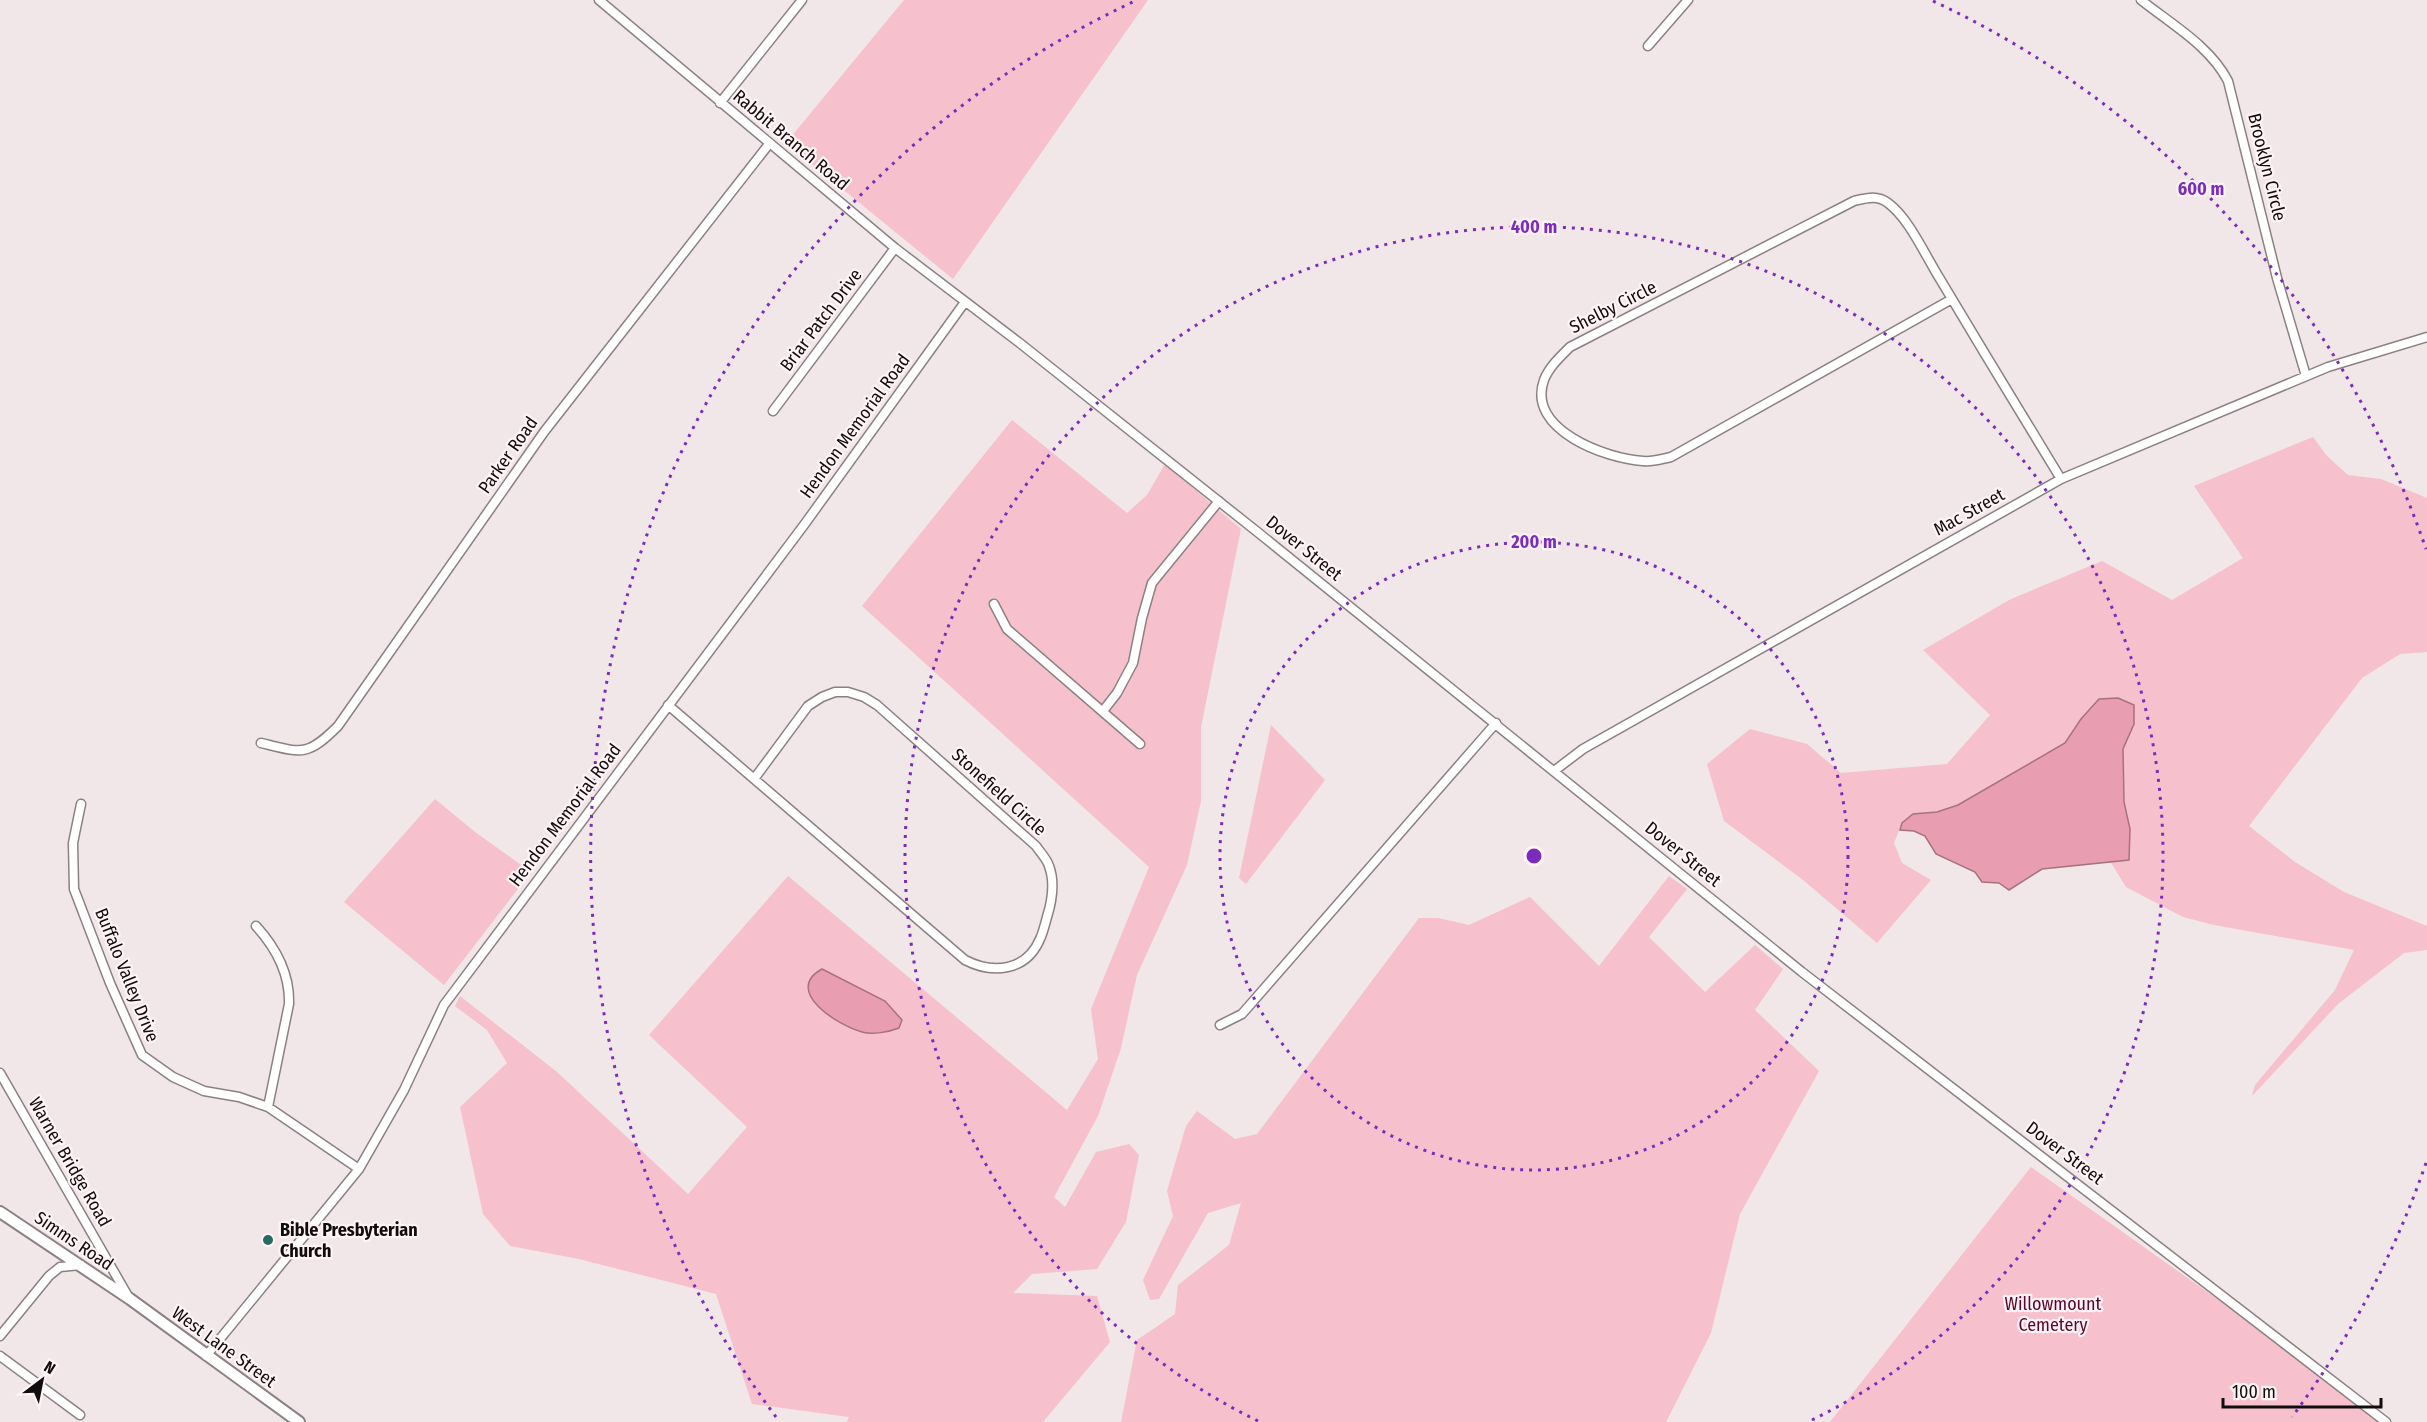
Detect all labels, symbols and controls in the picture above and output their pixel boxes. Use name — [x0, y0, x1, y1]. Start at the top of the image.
street label: Rabbit Branch Road — [728, 85, 854, 195]
street label: Brooklyn Circle — [2243, 111, 2291, 223]
text: 600 m — [2178, 178, 2224, 200]
text: 400 m — [1511, 216, 1557, 238]
street label: Briar Patch Drive — [775, 264, 867, 376]
street label: Shelby Circle — [1566, 276, 1660, 338]
street label: Hendon Memorial Road — [795, 350, 915, 502]
street label: Parker Road — [474, 412, 542, 498]
street label: Mac Street — [1930, 483, 2008, 540]
street label: Dover Street — [1262, 511, 1347, 585]
text: 200 m — [1510, 531, 1557, 553]
street label: Hendon Memorial Road — [504, 739, 626, 891]
street label: Stonefield Circle — [947, 744, 1051, 840]
street label: Dover Street — [1641, 817, 1726, 891]
centre of rings — [1524, 846, 1544, 866]
street label: Buffalo Valley Drive — [90, 905, 164, 1045]
street label: Warner Bridge Road — [24, 1093, 116, 1231]
street label: Dover Street — [2022, 1117, 2108, 1189]
street label: Simms Road — [30, 1207, 118, 1275]
place label: Bible Presbyterian Church — [280, 1219, 418, 1262]
marker: Bible Presbyterian Church — [261, 1233, 275, 1247]
park label: Willowmount Cemetery — [2005, 1293, 2102, 1336]
street label: West Lane Street — [168, 1302, 281, 1392]
north arrow — [12, 1350, 72, 1410]
text: N — [41, 1357, 59, 1378]
scale bar — [2223, 1371, 2380, 1409]
text: 100 m — [2232, 1381, 2276, 1403]

